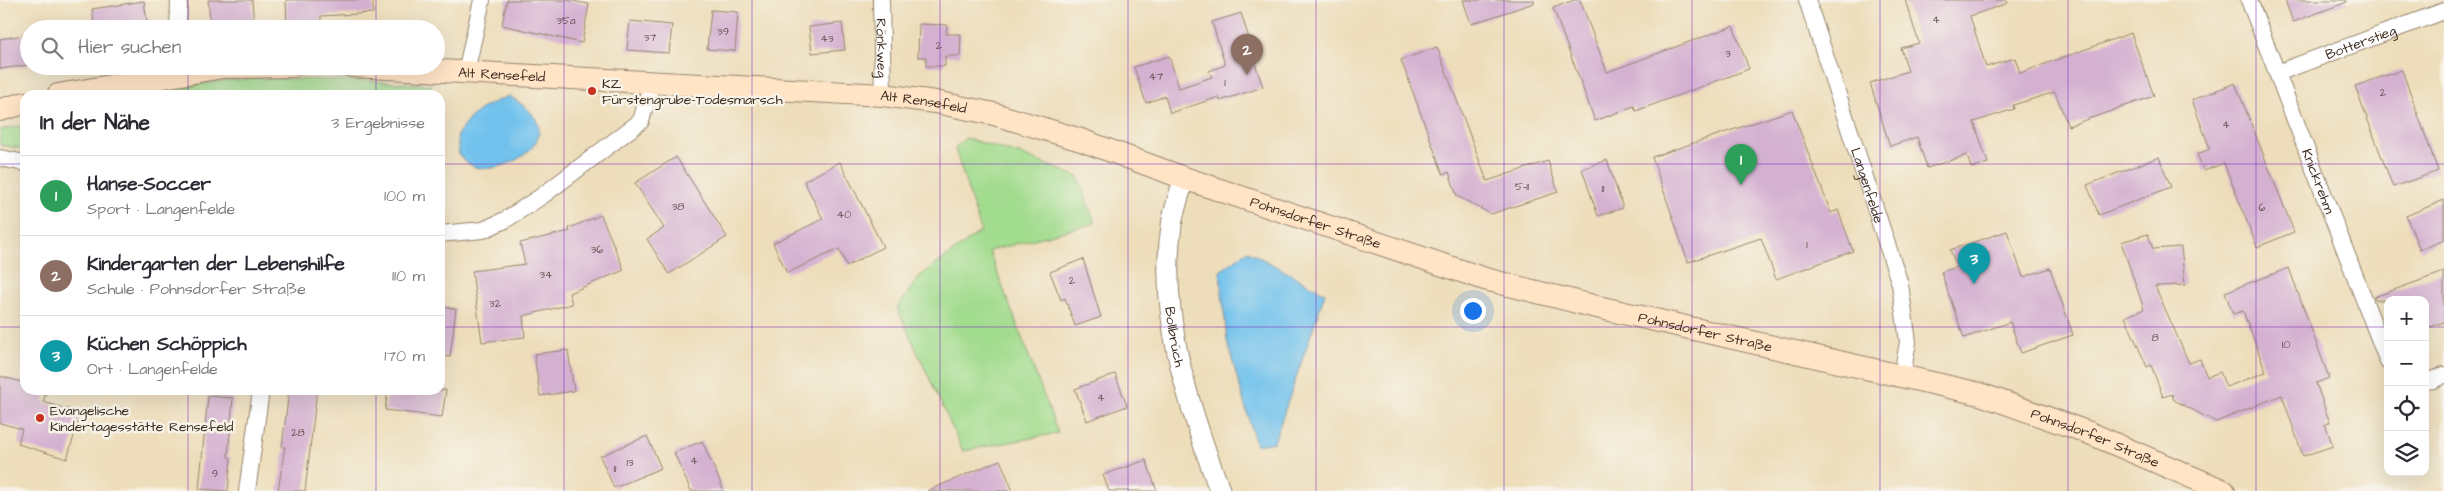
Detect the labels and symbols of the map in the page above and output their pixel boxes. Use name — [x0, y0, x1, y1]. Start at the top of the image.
house number: 4 — [1932, 12, 1940, 27]
house number: 35a — [557, 13, 576, 28]
street label: Rönkweg — [870, 18, 892, 78]
street label: Botterstieg — [2323, 21, 2399, 65]
house number: 39 — [717, 24, 729, 39]
house number: 37 — [644, 30, 656, 45]
house number: 43 — [820, 31, 834, 46]
pin: 2 — [1231, 34, 1263, 75]
house number: 2 — [936, 38, 943, 53]
house number: 3 — [1725, 46, 1731, 61]
street label: Alt Rensefeld — [458, 63, 546, 88]
house number: 47 — [1149, 69, 1163, 84]
place label: KZ Fürstengrube-Todesmarsch — [602, 74, 783, 110]
house number: 1 — [1224, 75, 1226, 90]
marker: KZ Fürstengrube-Todesmarsch — [586, 85, 598, 97]
house number: 2 — [2380, 85, 2387, 100]
street label: Alt Rensefeld — [879, 86, 968, 119]
house number: 4 — [2222, 117, 2230, 132]
pin: 1 — [1725, 144, 1757, 185]
street label: Langenfelde — [1845, 145, 1889, 226]
street label: Knickrehm — [2296, 146, 2339, 217]
house number: 5-11 — [1515, 179, 1530, 194]
house number: 11 — [1602, 181, 1605, 196]
street label: Pohnsdorfer Straße — [1247, 192, 1384, 255]
house number: 38 — [672, 199, 684, 214]
house number: 6 — [2259, 200, 2266, 215]
house number: 40 — [837, 207, 851, 222]
house number: 1 — [1806, 237, 1808, 252]
house number: 36 — [591, 242, 603, 257]
pin: 3 — [1958, 243, 1990, 284]
house number: 34 — [539, 267, 553, 282]
house number: 2 — [1069, 273, 1076, 288]
house number: 32 — [489, 296, 502, 311]
your location — [1460, 298, 1486, 324]
street label: Bollbrüch — [1159, 306, 1189, 369]
street label: Pohnsdorfer Straße — [1636, 308, 1774, 358]
house number: 8 — [2151, 330, 2159, 345]
house number: 10 — [2282, 337, 2290, 352]
house number: 4 — [1097, 390, 1105, 405]
place label: Evangelische Kindertagesstätte Rensefeld — [50, 401, 233, 437]
street label: Pohnsdorfer Straße — [2028, 404, 2163, 473]
marker: Evangelische Kindertagesstätte Rensefeld — [34, 412, 46, 424]
house number: 28 — [291, 425, 305, 440]
house number: 4 — [690, 453, 698, 468]
house number: 13 — [626, 455, 634, 470]
house number: 11 — [614, 461, 617, 476]
house number: 9 — [212, 466, 218, 481]

